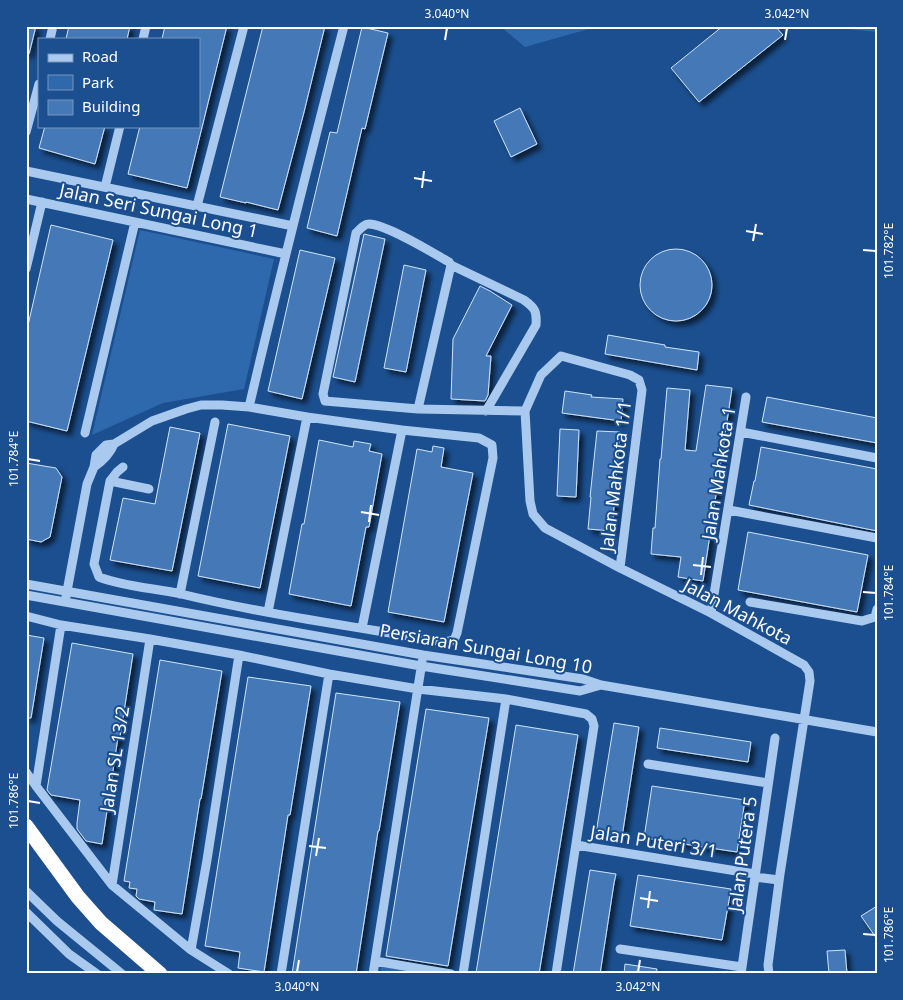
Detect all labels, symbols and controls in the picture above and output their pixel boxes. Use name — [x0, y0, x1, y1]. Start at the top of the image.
text: 3.040°N — [425, 5, 469, 22]
text: 3.042°N — [765, 5, 809, 22]
legend — [38, 38, 200, 128]
text: Road — [82, 46, 118, 66]
text: Park — [82, 72, 114, 92]
text: Building — [82, 96, 140, 116]
street label: Jalan Seri Sungai Long 1 — [56, 177, 261, 243]
text: 101.782°E — [880, 223, 897, 279]
street label: Jalan Mahkota 1/1 — [594, 399, 636, 555]
street label: Jalan Mahkota 1 — [695, 404, 740, 544]
text: 101.784°E — [5, 431, 22, 487]
text: 101.784°E — [880, 565, 897, 621]
street label: Jalan Mahkota — [678, 571, 797, 650]
street label: Persiaran Sungai Long 10 — [378, 617, 594, 679]
street label: Jalan SL 13/2 — [93, 704, 134, 816]
text: 101.786°E — [5, 773, 22, 829]
street label: Jalan Putera 5 — [722, 795, 762, 915]
street label: Jalan Puteri 3/1 — [587, 819, 719, 863]
text: 101.786°E — [880, 907, 897, 963]
text: 3.040°N — [275, 978, 319, 995]
text: 3.042°N — [616, 978, 660, 995]

